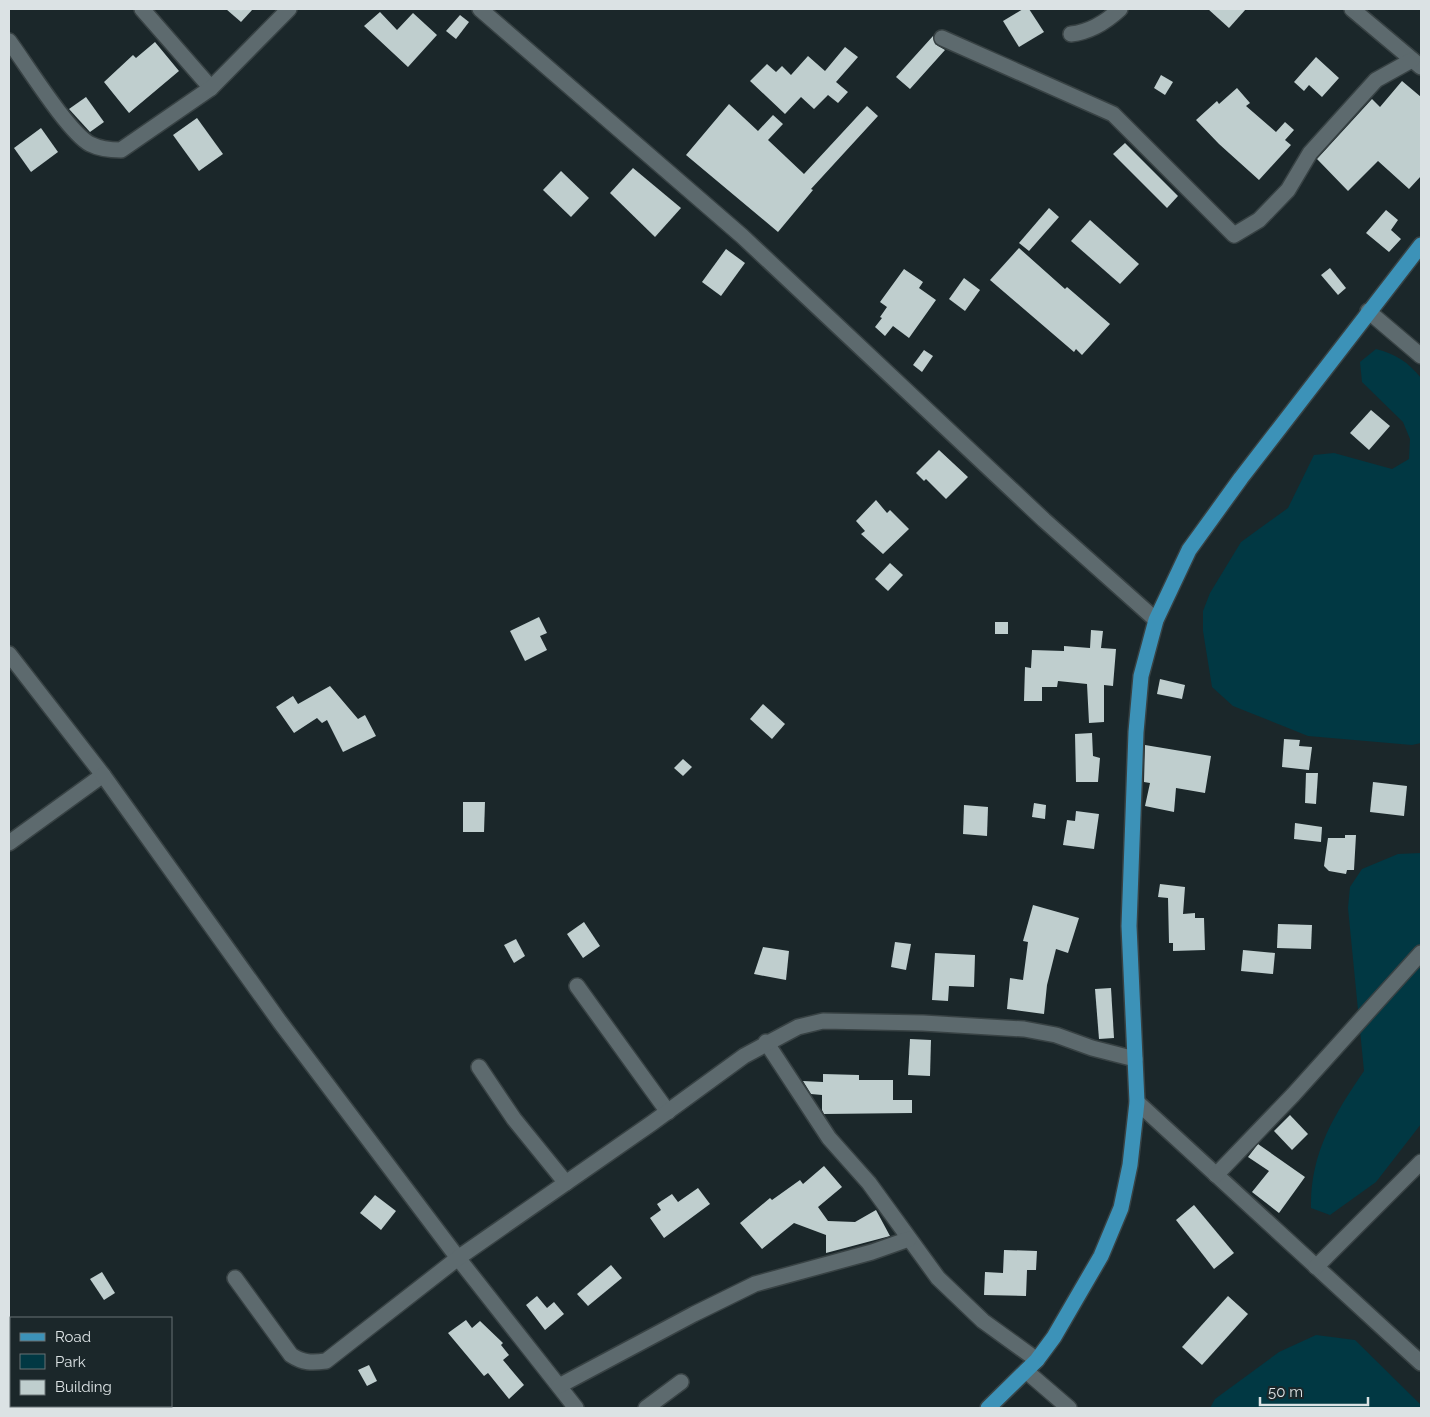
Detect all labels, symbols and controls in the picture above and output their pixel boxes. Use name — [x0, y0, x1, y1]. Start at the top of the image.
legend — [10, 1317, 172, 1407]
text: Road — [55, 1328, 91, 1346]
text: Park — [55, 1353, 86, 1371]
scale bar — [1260, 1374, 1368, 1406]
text: Building — [55, 1378, 112, 1396]
text: 50 m — [1268, 1383, 1303, 1401]

